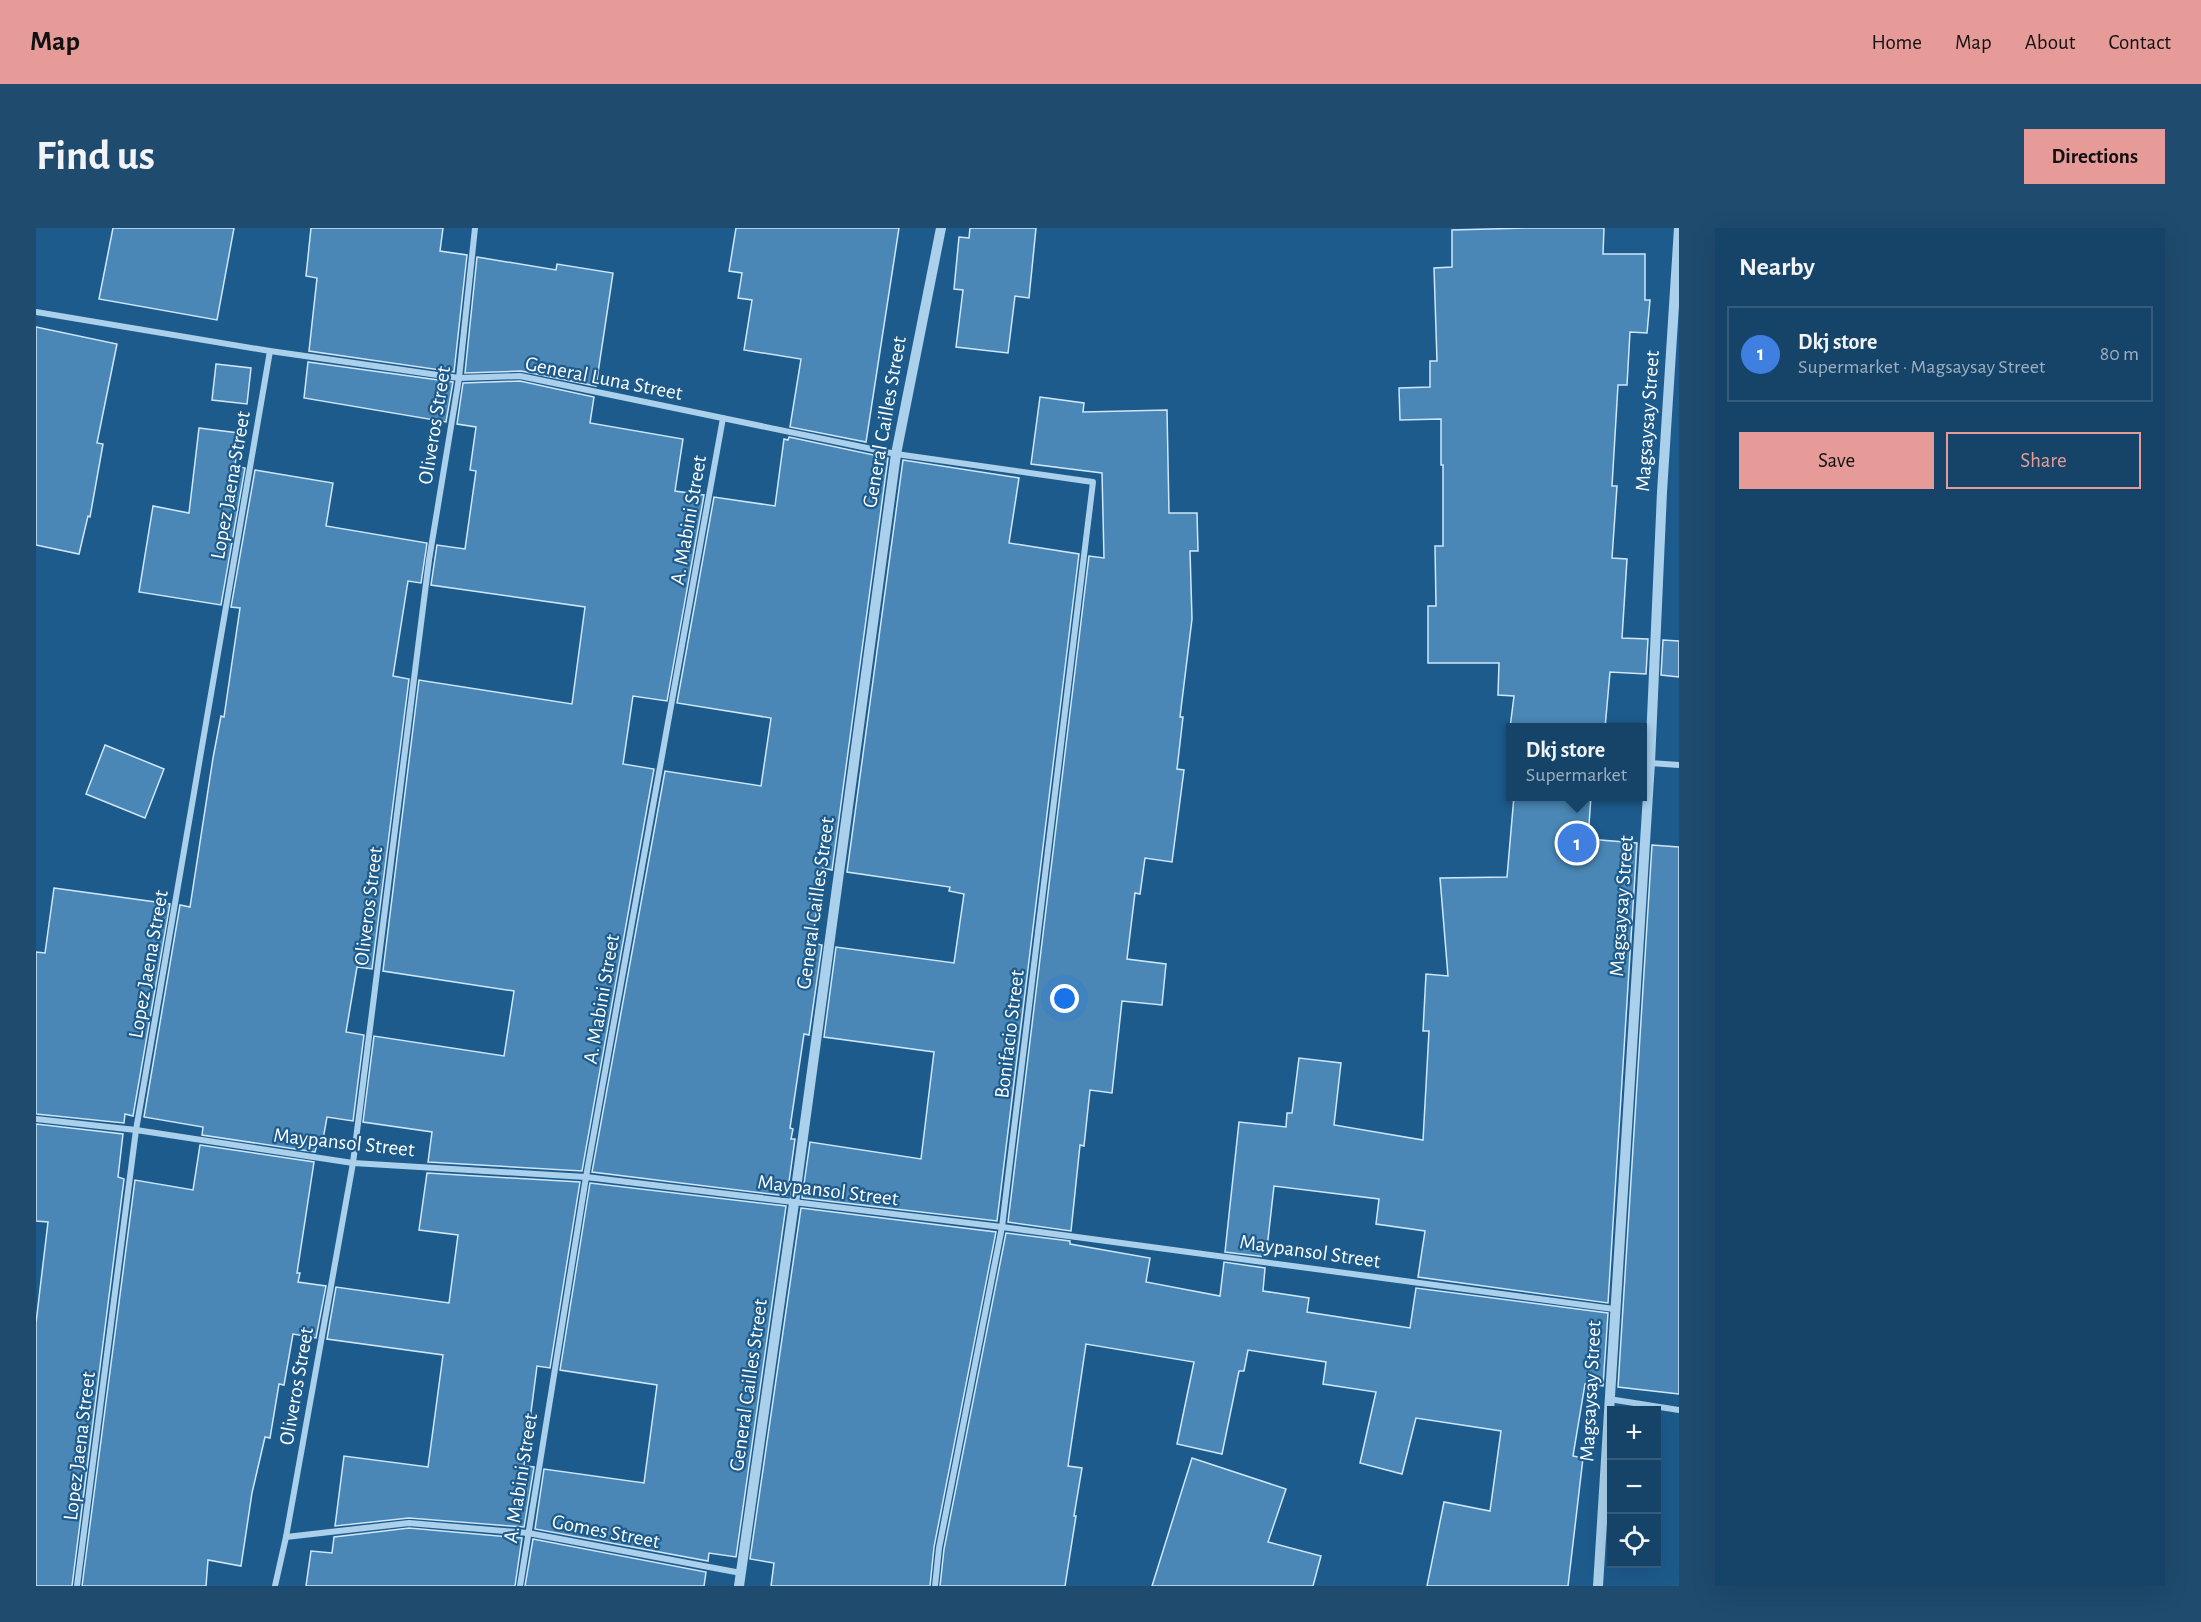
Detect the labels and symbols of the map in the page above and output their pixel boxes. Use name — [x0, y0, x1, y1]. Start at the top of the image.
street label: General Cailles Street — [859, 334, 910, 509]
street label: Magsaysay Street — [1632, 349, 1663, 492]
street label: General Luna Street — [523, 353, 685, 404]
street label: Oliveros Street — [415, 364, 454, 486]
street label: Lopez Jaena Street — [207, 409, 254, 561]
street label: A. Mabini Street — [667, 453, 710, 586]
street label: General Cailles Street — [793, 815, 838, 991]
pin: 1 — [1558, 820, 1596, 866]
street label: Magsaysay Street — [1606, 834, 1637, 977]
street label: Oliveros Street — [351, 845, 386, 967]
street label: Lopez Jaena Street — [125, 888, 172, 1040]
street label: A. Mabini Street — [580, 932, 623, 1065]
street label: Bonifacio Street — [991, 968, 1028, 1100]
your location — [1050, 984, 1079, 1013]
street label: Maypansol Street — [272, 1125, 416, 1160]
street label: Maypansol Street — [756, 1171, 900, 1210]
street label: Maypansol Street — [1238, 1231, 1382, 1272]
street label: General Cailles Street — [726, 1297, 771, 1473]
street label: Magsaysay Street — [1576, 1320, 1605, 1462]
street label: Oliveros Street — [276, 1325, 317, 1447]
street label: Lopez Jaena Street — [60, 1370, 99, 1522]
street label: A. Mabini Street — [500, 1411, 541, 1544]
street label: Gomes Street — [550, 1511, 662, 1552]

